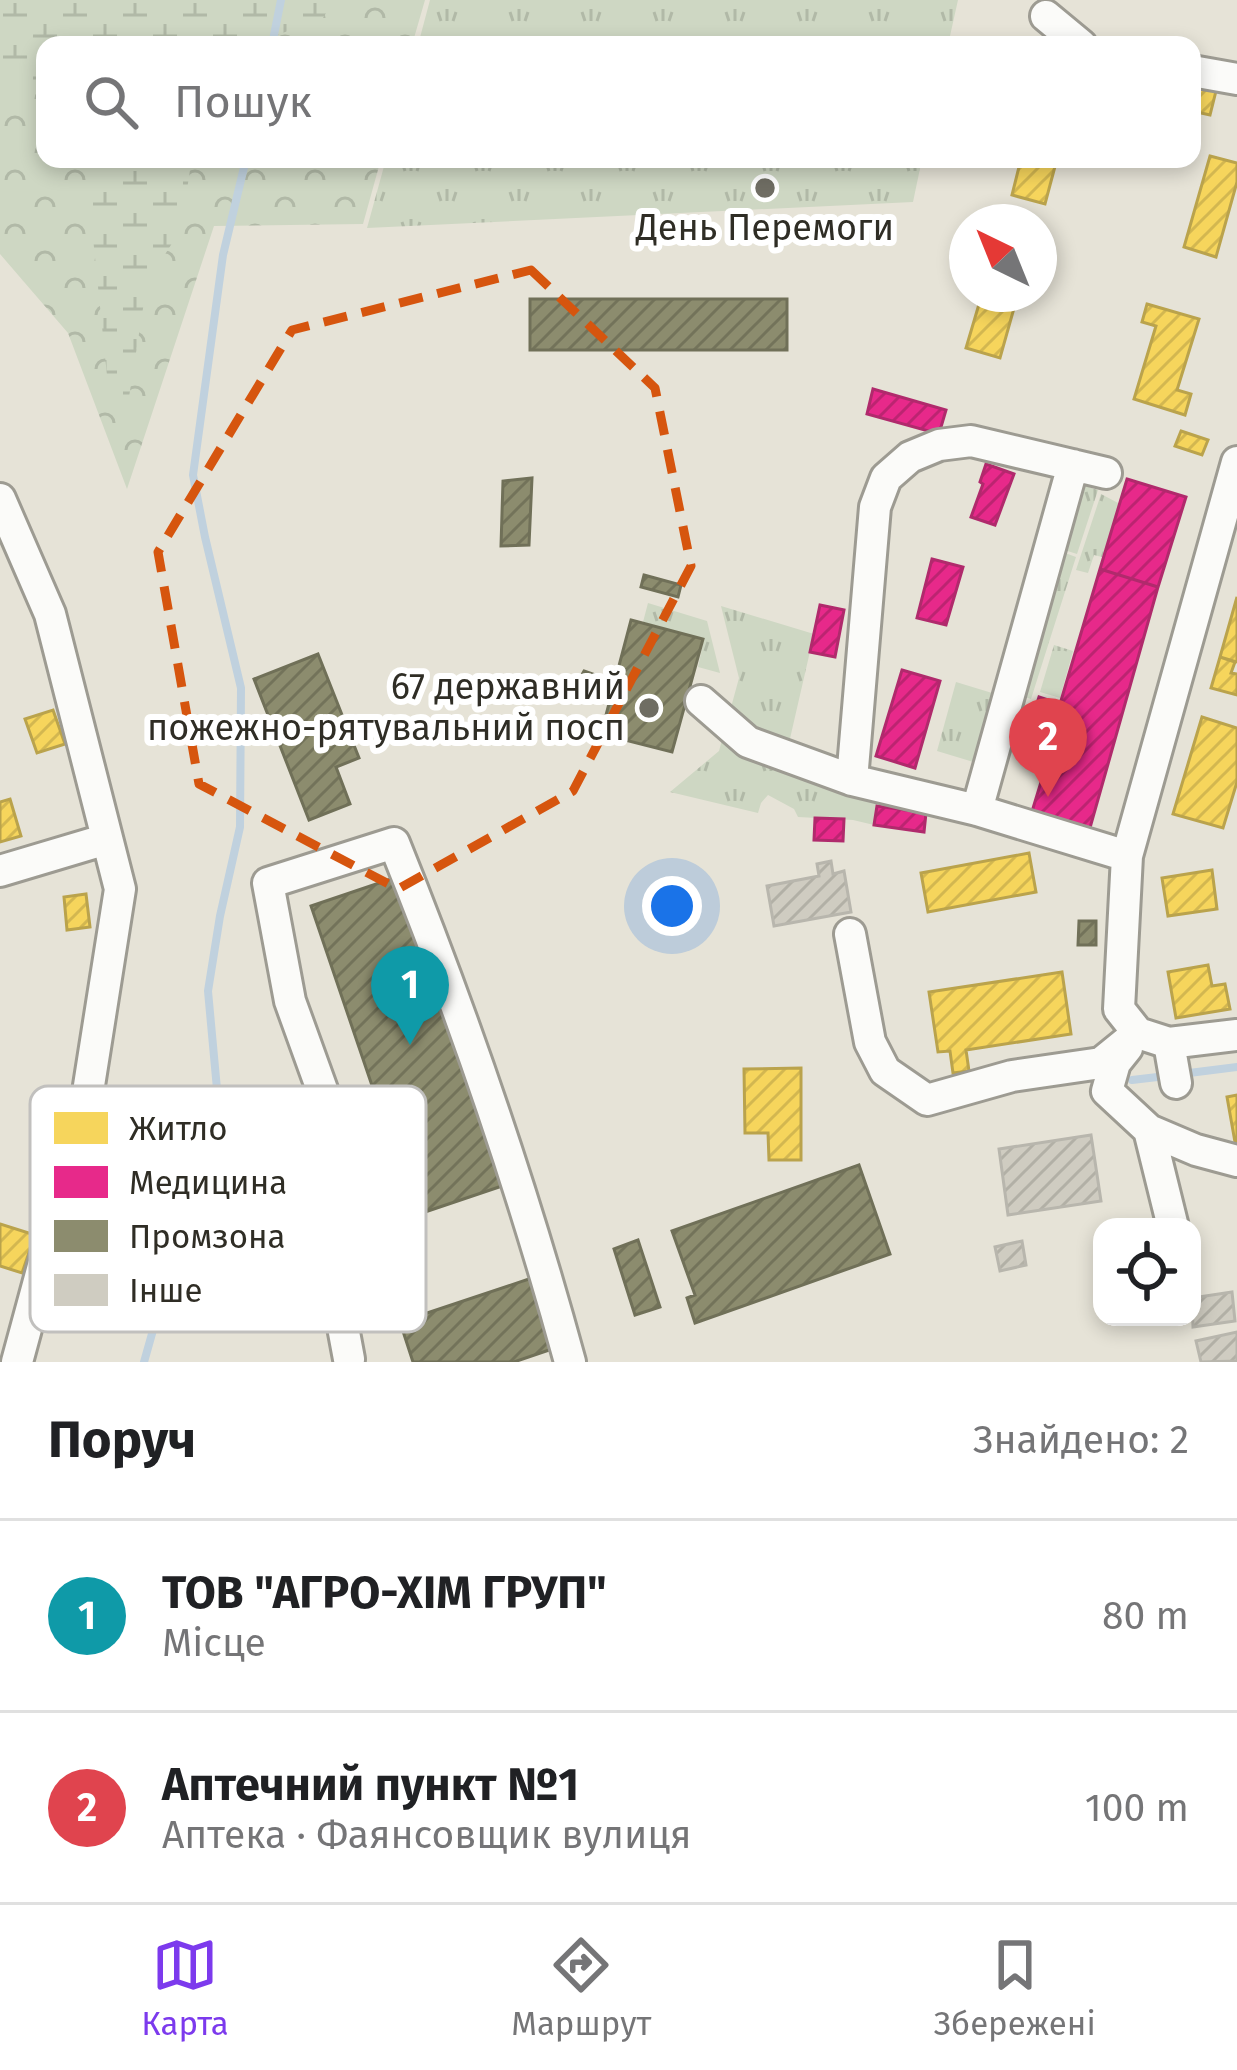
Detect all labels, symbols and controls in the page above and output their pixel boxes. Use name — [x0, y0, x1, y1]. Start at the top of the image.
search box — [36, 36, 1201, 168]
icon: search — [78, 69, 144, 135]
text: Пошук — [174, 75, 312, 129]
marker: День Перемоги — [752, 175, 778, 201]
north arrow — [949, 204, 1057, 312]
place label: День Перемоги — [635, 206, 894, 250]
place label: 67 державний пожежно-рятувальний посп — [147, 665, 625, 750]
marker: 67 державний пожежно-рятувальний посп — [636, 695, 662, 721]
pin: 2 — [1009, 698, 1087, 797]
your location — [642, 876, 702, 936]
pin: 1 — [371, 946, 449, 1045]
legend — [30, 1086, 426, 1332]
text: Житло — [129, 1109, 227, 1149]
text: Медицина — [129, 1163, 287, 1203]
text: Промзона — [129, 1217, 285, 1257]
map controls — [1093, 1218, 1201, 1326]
button: locate — [1093, 1218, 1201, 1326]
text: Інше — [129, 1271, 203, 1311]
text: Поруч — [48, 1409, 196, 1471]
text: Знайдено: 2 — [973, 1417, 1189, 1463]
text: ТОВ "АГРО-ХІМ ГРУП" — [162, 1566, 607, 1620]
text: 1 — [78, 1593, 96, 1639]
text: 80 m — [1102, 1593, 1189, 1639]
text: Місце — [162, 1620, 266, 1666]
text: Аптечний пункт №1 — [162, 1758, 579, 1812]
text: 2 — [77, 1785, 97, 1831]
text: 100 m — [1085, 1785, 1189, 1831]
text: Аптека · Фаянсовщик вулиця — [162, 1812, 692, 1858]
tab: Карта — [141, 1932, 229, 2044]
tab: Маршрут — [511, 1932, 651, 2044]
tab: Збережені — [934, 1932, 1096, 2044]

